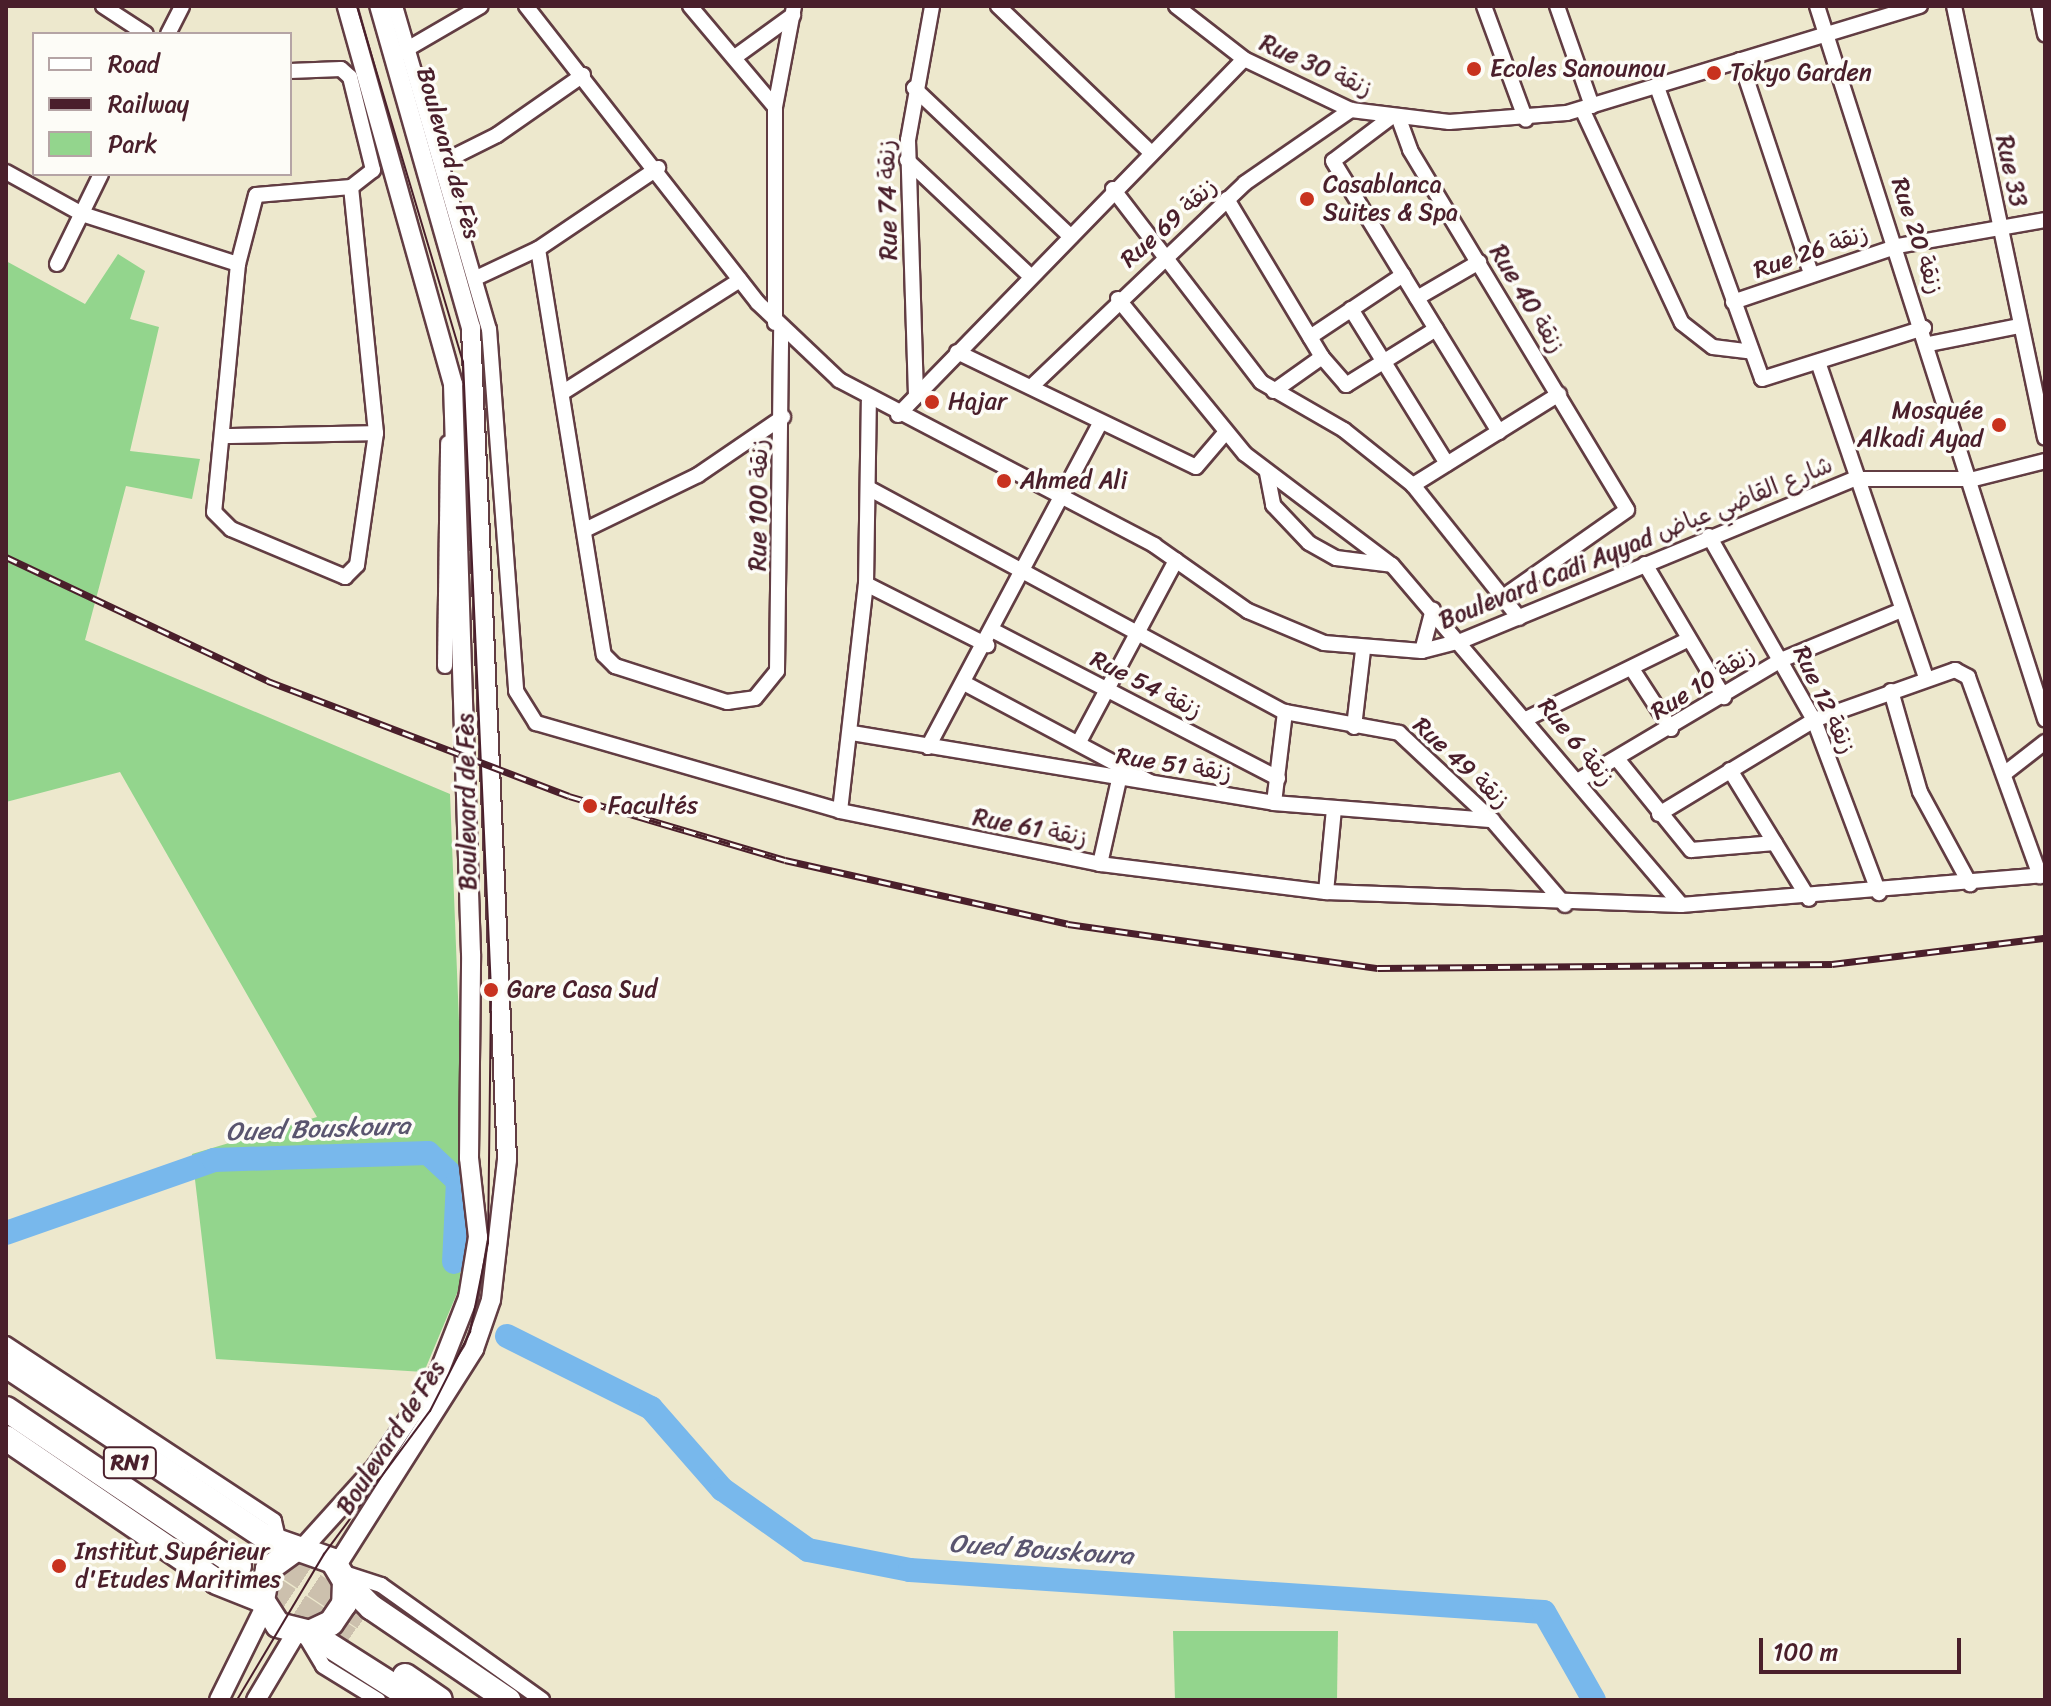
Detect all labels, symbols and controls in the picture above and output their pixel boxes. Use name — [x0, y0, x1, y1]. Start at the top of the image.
street label: Rue 30 زنقة — [1255, 28, 1377, 104]
legend — [32, 32, 292, 176]
text: Road — [108, 43, 159, 85]
place label: Ecoles Sanounou — [1490, 55, 1666, 83]
place label: Tokyo Garden — [1730, 59, 1872, 87]
marker: Ecoles Sanounou — [1465, 60, 1483, 78]
street label: Boulevard de Fès — [410, 63, 486, 243]
marker: Tokyo Garden — [1705, 64, 1723, 82]
text: Railway — [108, 83, 189, 125]
text: Park — [108, 123, 157, 165]
street label: Rue 33 — [1989, 133, 2033, 209]
street label: Rue 74 زنقة — [873, 140, 903, 260]
place label: Casablanca Suites & Spa — [1323, 171, 1458, 227]
street label: Rue 69 زنقة — [1115, 172, 1223, 274]
street label: Rue 20 زنقة — [1885, 174, 1949, 298]
marker: Casablanca Suites & Spa — [1298, 190, 1316, 208]
street label: Rue 26 زنقة — [1750, 219, 1872, 285]
street label: Rue 40 زنقة — [1483, 239, 1571, 359]
place label: Hajar — [948, 388, 1007, 416]
marker: Hajar — [923, 393, 941, 411]
place label: Mosquée Alkadi Ayad — [1857, 397, 1983, 453]
marker: Mosquée Alkadi Ayad — [1990, 416, 2008, 434]
street label: Rue 100 زنقة — [743, 439, 775, 571]
street label: Boulevard Cadi Ayyad شارع القاضي عياض — [1435, 451, 1837, 635]
place label: Ahmed Ali — [1020, 467, 1127, 495]
marker: Ahmed Ali — [995, 472, 1013, 490]
street label: Rue 10 زنقة — [1646, 640, 1760, 726]
street label: Rue 12 زنقة — [1786, 641, 1862, 759]
street label: Rue 54 زنقة — [1085, 645, 1207, 725]
street label: Rue 6 زنقة — [1532, 692, 1620, 792]
street label: Rue 49 زنقة — [1407, 711, 1515, 815]
street label: Boulevard de Fès — [451, 713, 483, 891]
street label: Rue 51 زنقة — [1114, 742, 1234, 788]
place label: Facultés — [608, 792, 698, 820]
marker: Facultés — [579, 795, 601, 817]
street label: Rue 61 زنقة — [971, 803, 1089, 853]
place label: Gare Casa Sud — [507, 976, 659, 1004]
marker: Gare Casa Sud — [482, 981, 500, 999]
water label: Oued Bouskoura — [225, 1110, 411, 1148]
street label: Boulevard de Fès — [330, 1355, 452, 1521]
road number: RN1 — [102, 1445, 158, 1481]
water label: Oued Bouskoura — [948, 1528, 1134, 1572]
place label: Institut Supérieur d'Etudes Maritimes — [75, 1538, 283, 1594]
marker: Institut Supérieur d'Etudes Maritimes — [50, 1557, 68, 1575]
scale bar — [1763, 1622, 1965, 1672]
text: 100 m — [1773, 1631, 1838, 1673]

